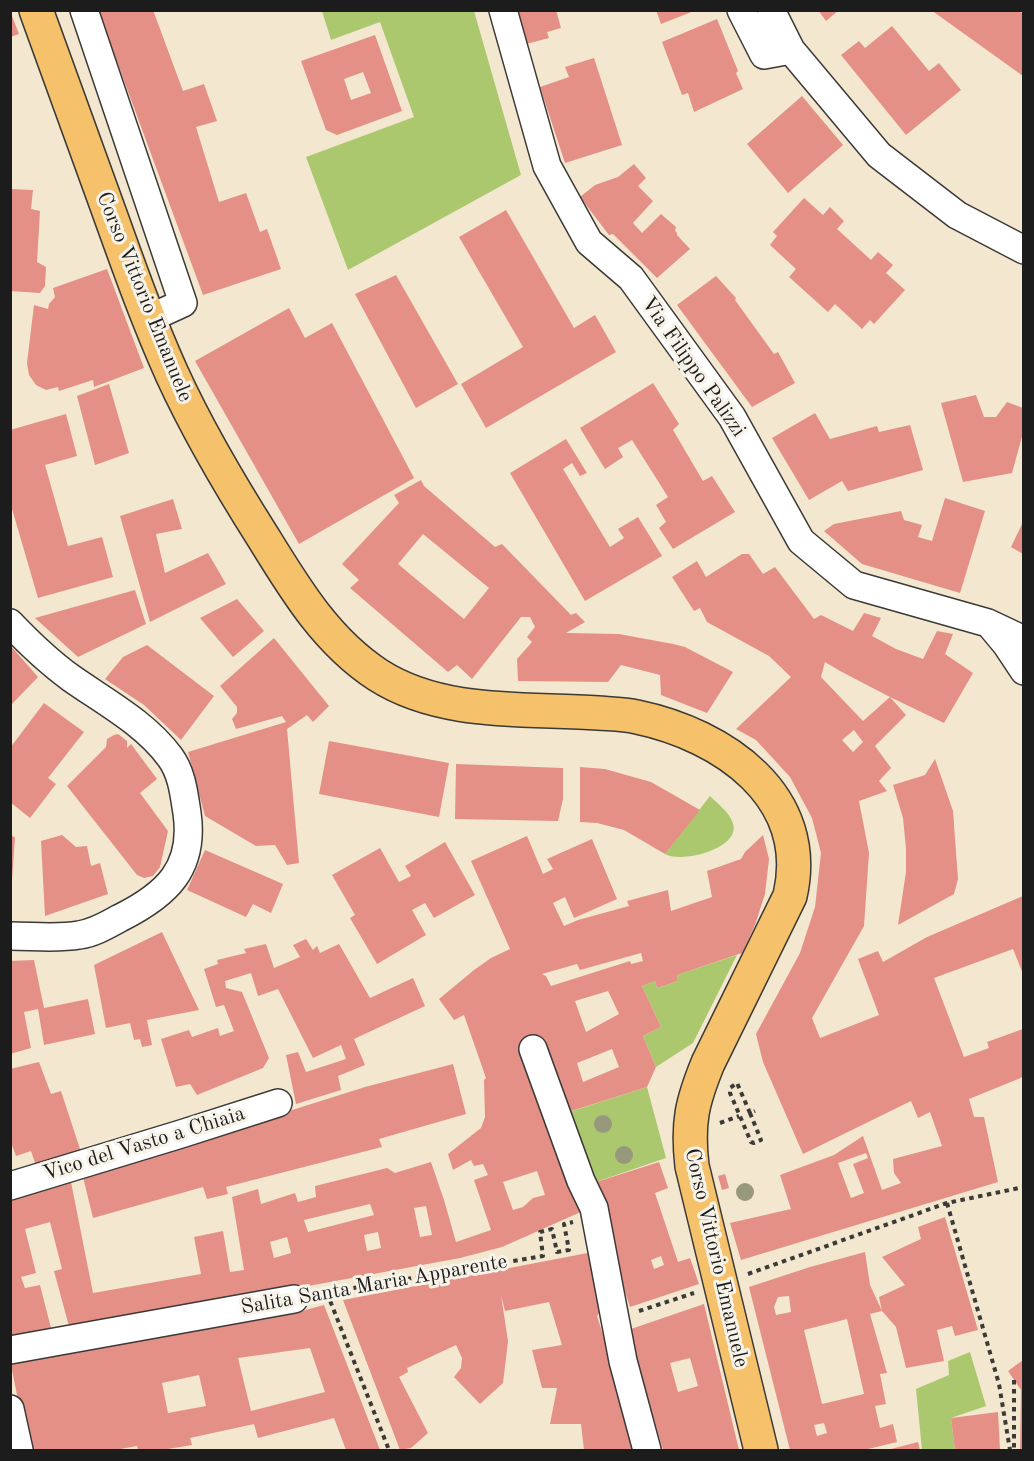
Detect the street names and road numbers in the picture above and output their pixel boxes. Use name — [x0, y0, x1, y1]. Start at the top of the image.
street label: Corso Vittorio Emanuele — [90, 188, 198, 406]
street label: Via Filippo Palizzi — [635, 292, 751, 442]
street label: Vico del Vasto a Chiaia — [40, 1101, 248, 1187]
street label: Corso Vittorio Emanuele — [679, 1146, 753, 1370]
street label: Salita Santa Maria Apparente — [239, 1249, 509, 1321]

